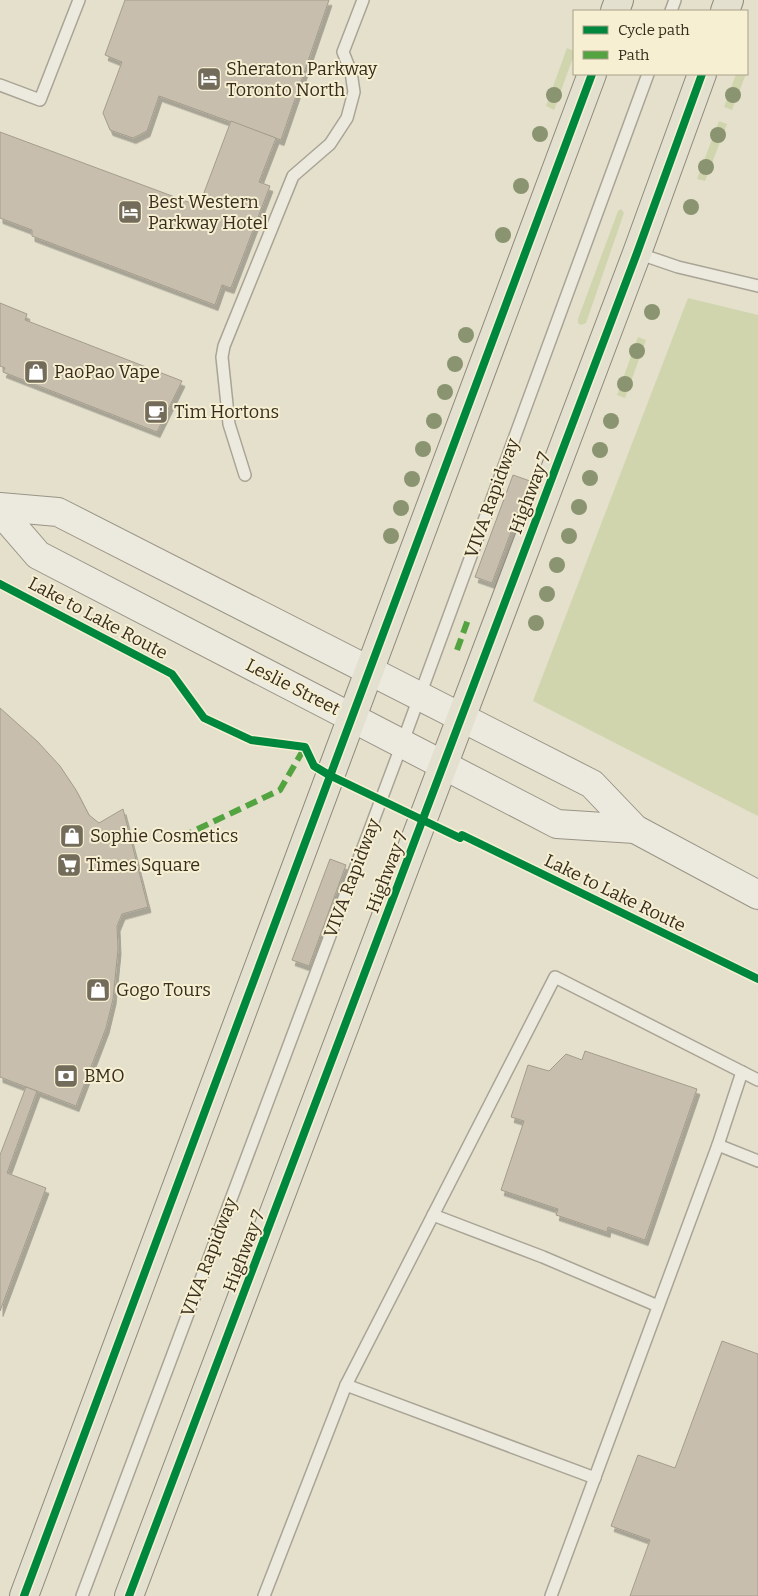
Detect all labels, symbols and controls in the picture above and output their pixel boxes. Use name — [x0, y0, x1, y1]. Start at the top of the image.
legend — [573, 10, 748, 75]
text: Cycle path — [618, 21, 690, 39]
text: Path — [618, 46, 650, 64]
place label: Sheraton Parkway Toronto North — [226, 58, 378, 101]
hotel icon: Sheraton Parkway Toronto North — [196, 66, 222, 92]
place label: Best Western Parkway Hotel — [148, 191, 268, 234]
hotel icon: Best Western Parkway Hotel — [117, 199, 143, 225]
shop icon: PaoPao Vape — [23, 359, 49, 385]
place label: PaoPao Vape — [54, 361, 160, 383]
cafe icon: Tim Hortons — [143, 399, 169, 425]
place label: Tim Hortons — [174, 401, 279, 423]
street label: VIVA Rapidway — [460, 435, 524, 561]
street label: Highway 7 — [504, 449, 556, 537]
street label: Lake to Lake Route — [25, 572, 171, 664]
street label: Leslie Street — [242, 654, 344, 720]
street label: VIVA Rapidway — [319, 815, 385, 941]
shop icon: Sophie Cosmetics — [59, 823, 85, 849]
place label: Sophie Cosmetics — [90, 825, 238, 847]
street label: Highway 7 — [361, 828, 413, 916]
street label: Lake to Lake Route — [541, 849, 689, 937]
supermarket icon: Times Square — [56, 852, 82, 878]
place label: Times Square — [86, 854, 200, 876]
shop icon: Gogo Tours — [85, 977, 111, 1003]
place label: Gogo Tours — [116, 979, 211, 1001]
bank icon: BMO — [53, 1063, 79, 1089]
place label: BMO — [84, 1065, 125, 1087]
street label: VIVA Rapidway — [176, 1194, 242, 1320]
street label: Highway 7 — [218, 1207, 270, 1295]

